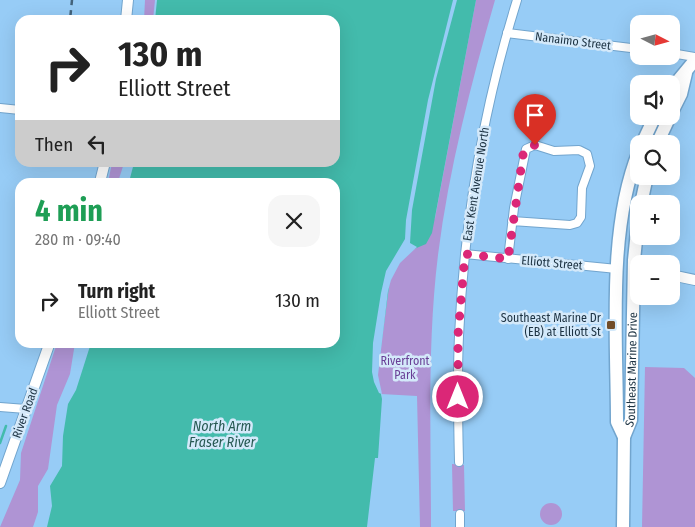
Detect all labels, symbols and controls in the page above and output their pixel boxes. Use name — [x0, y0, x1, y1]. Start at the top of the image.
north arrow — [630, 15, 680, 65]
map controls — [630, 15, 680, 305]
street label: Nanaimo Street — [534, 29, 612, 53]
text: 130 m — [118, 33, 202, 75]
icon: right — [35, 35, 100, 100]
text: Elliott Street — [118, 75, 231, 102]
button: sound — [630, 75, 680, 125]
pin — [514, 94, 556, 145]
icon: arrive — [521, 101, 549, 129]
street label: East Kent Avenue North — [460, 126, 492, 242]
icon: left — [83, 130, 111, 158]
text: Then — [35, 133, 73, 156]
button: search — [630, 135, 680, 185]
text: 4 min — [35, 193, 103, 229]
button: close — [268, 195, 320, 247]
button: + — [630, 195, 680, 245]
text: 280 m · 09:40 — [35, 230, 121, 249]
street label: Elliott Street — [521, 253, 583, 273]
button: − — [630, 255, 680, 305]
text: Turn right — [78, 280, 155, 303]
icon: right — [35, 287, 63, 315]
text: 130 m — [275, 289, 320, 312]
text: Elliott Street — [78, 303, 160, 322]
place label: Southeast Marine Dr (EB) at Elliott St — [501, 311, 602, 339]
street label: Southeast Marine Drive — [622, 312, 640, 429]
marker: Southeast Marine Dr (EB) at Elliott St — [605, 319, 617, 331]
park label: Riverfront Park — [380, 354, 430, 382]
position arrow — [431, 370, 483, 422]
street label: River Road — [9, 386, 41, 440]
water label: North Arm Fraser River — [189, 418, 257, 451]

